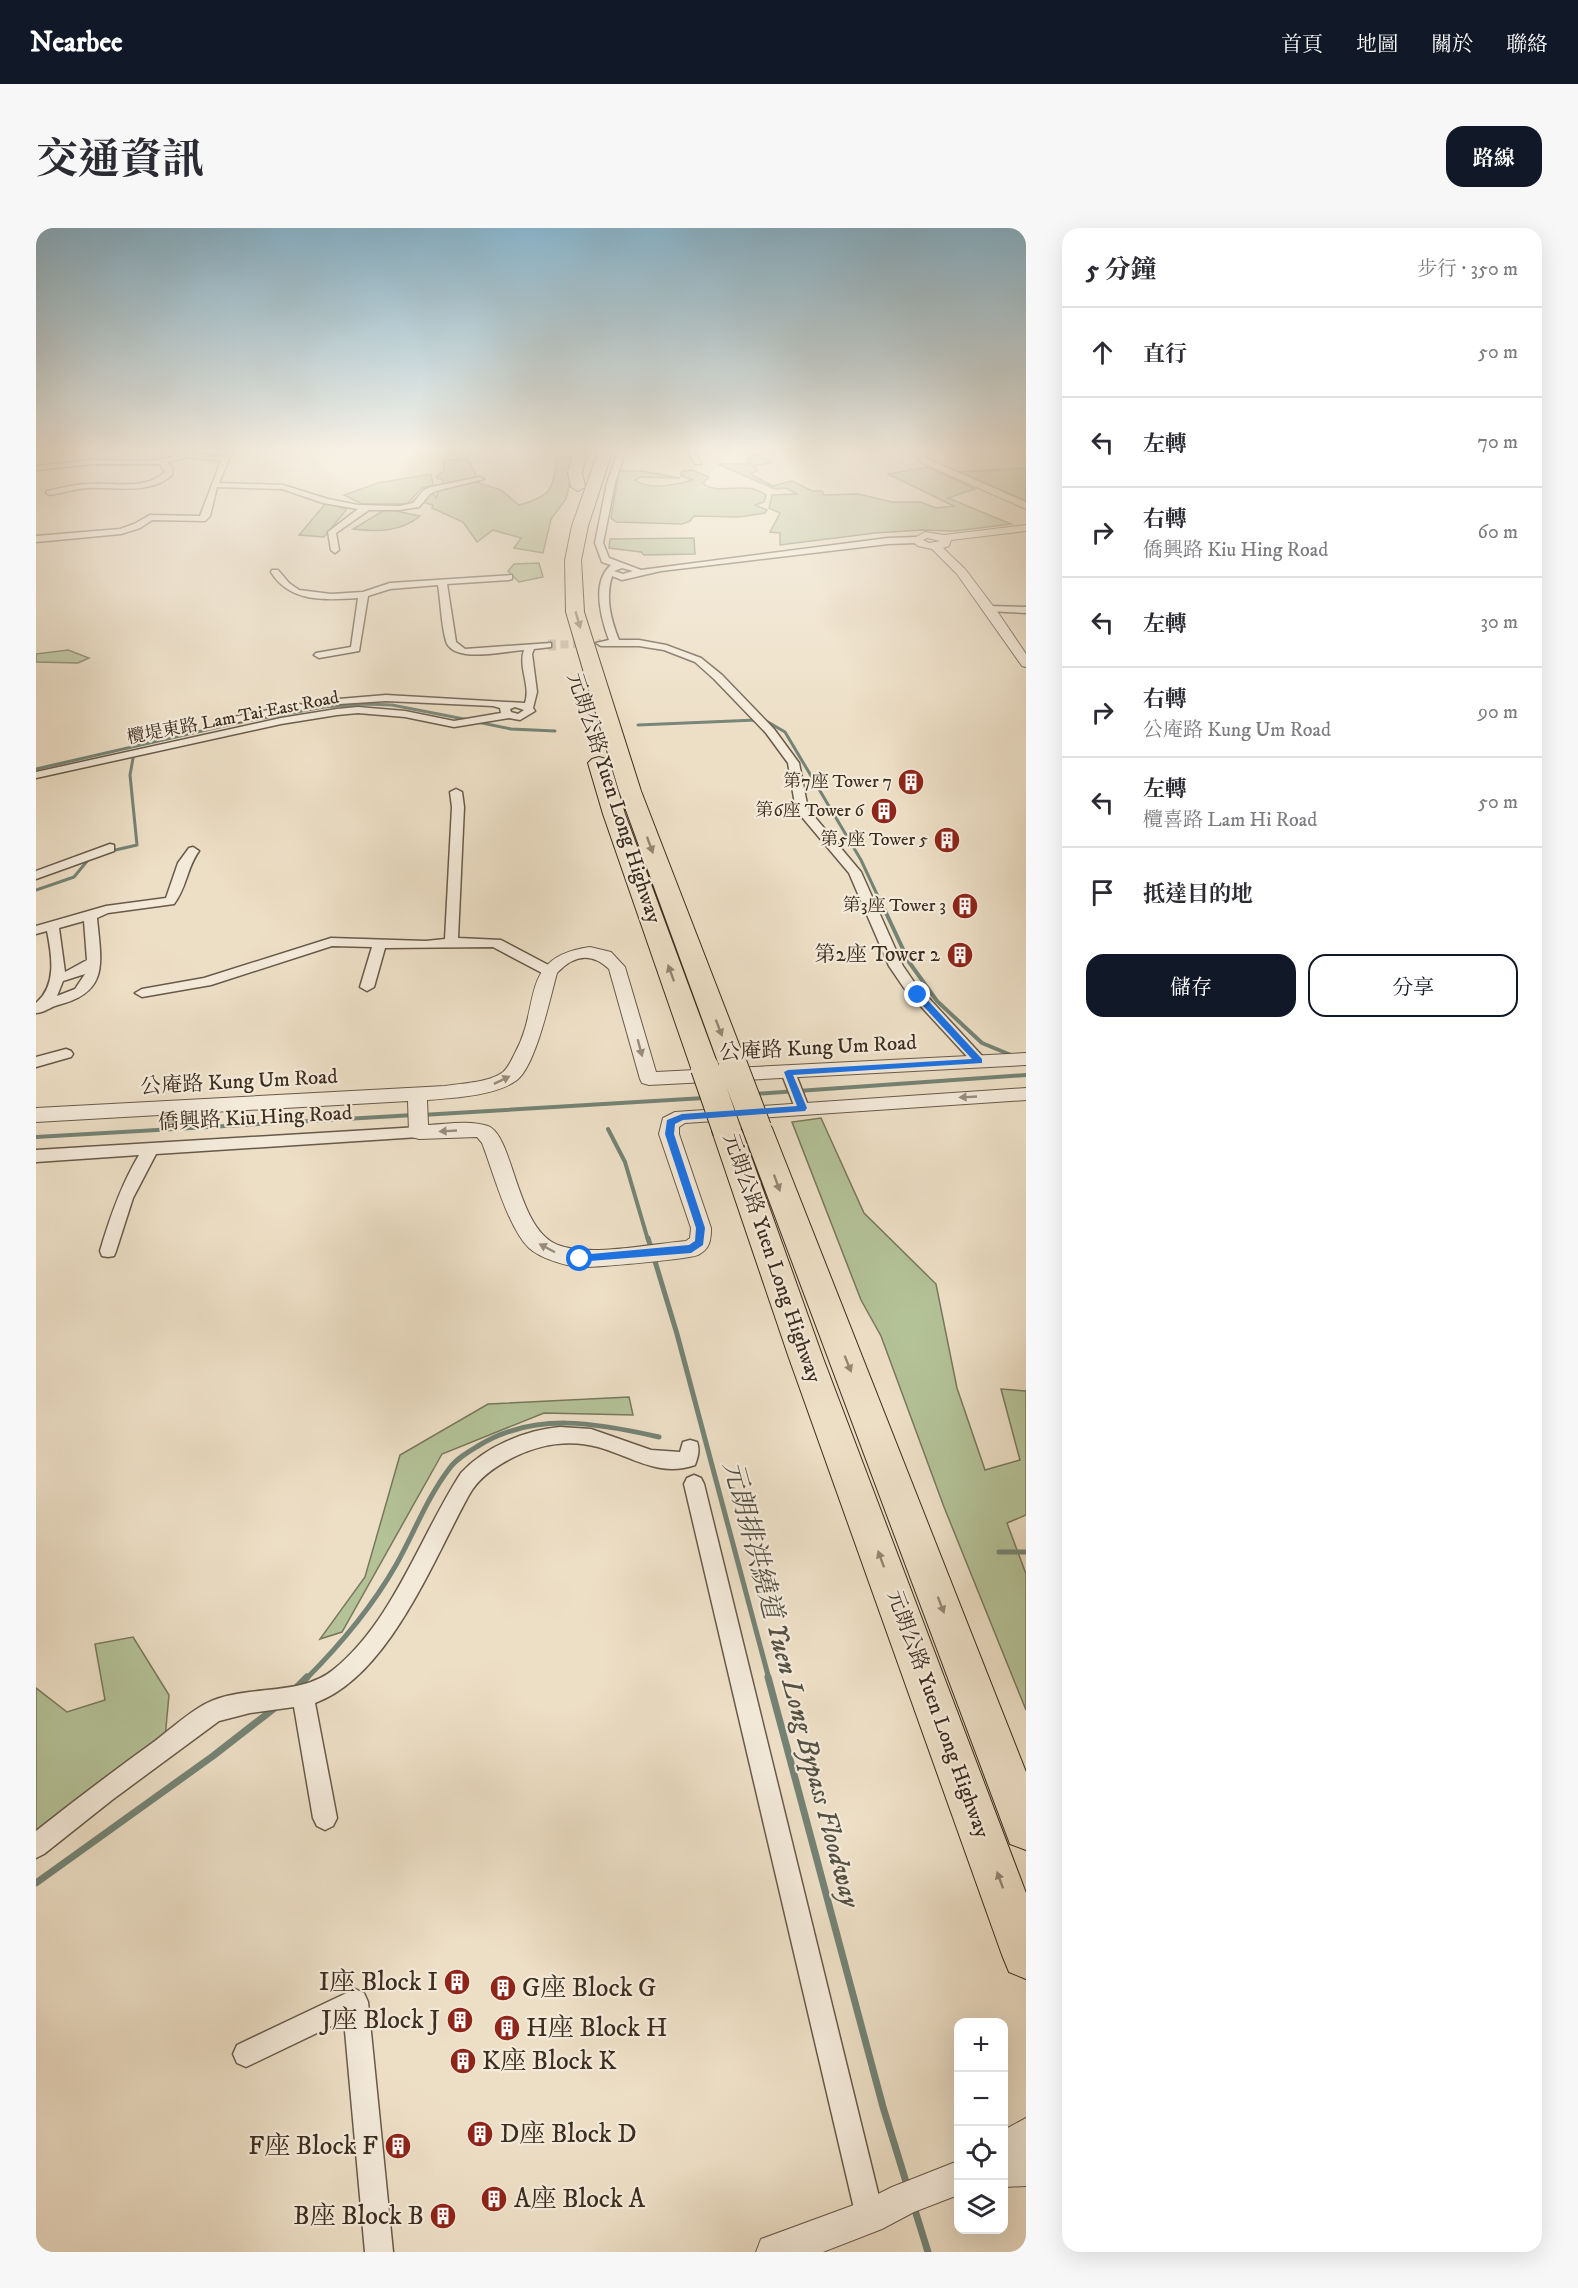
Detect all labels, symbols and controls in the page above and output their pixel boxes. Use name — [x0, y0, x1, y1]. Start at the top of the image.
text: Nearbee — [30, 25, 123, 60]
text: 首頁 — [1281, 32, 1323, 58]
text: 地圖 — [1356, 32, 1398, 58]
text: 關於 — [1431, 32, 1473, 58]
text: 聯絡 — [1506, 32, 1548, 58]
button: 路線 — [1446, 126, 1542, 187]
text: 交通資訊 — [36, 135, 204, 187]
text: 5 分鐘 — [1086, 254, 1157, 287]
text: 步行 · 350 m — [1417, 257, 1518, 282]
icon: ahead — [1086, 336, 1119, 369]
text: 50 m — [1478, 340, 1518, 365]
text: 直行 — [1143, 341, 1187, 368]
icon: left — [1086, 426, 1119, 459]
text: 70 m — [1477, 430, 1518, 455]
text: 左轉 — [1143, 431, 1187, 458]
text: 右轉 — [1143, 506, 1187, 533]
icon: right — [1086, 516, 1119, 549]
text: 60 m — [1478, 520, 1518, 545]
text: 僑興路 Kiu Hing Road — [1143, 538, 1328, 563]
icon: left — [1086, 606, 1119, 639]
text: 30 m — [1480, 610, 1518, 635]
one-way arrow — [574, 611, 583, 629]
text: 左轉 — [1143, 611, 1187, 638]
street label: 元朗公路 Yuen Long Highway — [561, 669, 667, 928]
text: 右轉 — [1143, 686, 1187, 713]
street label: 欖堤東路 Lam Tai East Road — [125, 687, 341, 749]
icon: right — [1086, 696, 1119, 729]
text: 90 m — [1478, 700, 1518, 725]
text: 公庵路 Kung Um Road — [1143, 718, 1331, 743]
building icon: 第7座 Tower 7 — [896, 767, 926, 797]
place label: 第7座 Tower 7 — [783, 771, 892, 793]
text: 左轉 — [1143, 776, 1187, 803]
icon: left — [1086, 786, 1119, 819]
text: 50 m — [1478, 790, 1518, 815]
building icon: 第6座 Tower 6 — [869, 796, 899, 826]
place label: 第6座 Tower 6 — [755, 800, 865, 822]
text: 欖喜路 Lam Hi Road — [1143, 808, 1317, 833]
building icon: 第5座 Tower 5 — [932, 825, 962, 855]
place label: 第5座 Tower 5 — [820, 829, 928, 851]
one-way arrow — [645, 837, 655, 855]
icon: arrive — [1086, 876, 1119, 909]
text: 抵達目的地 — [1143, 881, 1253, 908]
building icon: 第3座 Tower 3 — [950, 891, 980, 921]
place label: 第3座 Tower 3 — [843, 895, 946, 917]
building icon: 第2座 Tower 2 — [945, 940, 975, 970]
place label: 第2座 Tower 2 — [815, 942, 941, 968]
button: 儲存 — [1086, 954, 1296, 1017]
button: 分享 — [1308, 954, 1518, 1017]
one-way arrow — [665, 964, 675, 982]
route end — [904, 981, 930, 1007]
one-way arrow — [715, 1019, 724, 1037]
street label: 公庵路 Kung Um Road — [719, 1030, 918, 1066]
one-way arrow — [636, 1039, 646, 1057]
street label: 公庵路 Kung Um Road — [140, 1064, 339, 1100]
one-way arrow — [493, 1075, 510, 1084]
one-way arrow — [958, 1093, 977, 1102]
street label: 僑興路 Kiu Hing Road — [157, 1100, 353, 1136]
one-way arrow — [438, 1126, 457, 1135]
street label: 元朗公路 Yuen Long Highway — [717, 1130, 827, 1387]
one-way arrow — [773, 1174, 782, 1192]
one-way arrow — [538, 1243, 555, 1253]
route start — [566, 1245, 592, 1271]
one-way arrow — [844, 1355, 853, 1373]
water label: 元朗排洪繞道 Yuen Long Bypass Floodway — [715, 1457, 867, 1912]
one-way arrow — [876, 1550, 885, 1568]
street label: 元朗公路 Yuen Long Highway — [881, 1586, 995, 1843]
one-way arrow — [937, 1596, 947, 1614]
one-way arrow — [994, 1871, 1004, 1889]
place label: I座 Block I — [319, 1966, 438, 1999]
building icon: I座 Block I — [442, 1967, 472, 1997]
place label: G座 Block G — [522, 1972, 656, 2005]
building icon: G座 Block G — [488, 1973, 518, 2003]
place label: J座 Block J — [319, 2004, 440, 2037]
building icon: J座 Block J — [445, 2005, 475, 2035]
place label: H座 Block H — [526, 2012, 668, 2045]
building icon: H座 Block H — [492, 2013, 522, 2043]
map controls — [954, 2018, 1008, 2234]
button: + — [954, 2018, 1008, 2072]
place label: K座 Block K — [482, 2045, 617, 2078]
building icon: K座 Block K — [448, 2046, 478, 2076]
button: − — [954, 2072, 1008, 2126]
place label: D座 Block D — [500, 2118, 637, 2151]
building icon: D座 Block D — [465, 2119, 495, 2149]
button: locate — [954, 2126, 1008, 2180]
place label: F座 Block F — [248, 2130, 378, 2163]
building icon: F座 Block F — [383, 2131, 413, 2161]
button: layers — [954, 2180, 1008, 2234]
place label: A座 Block A — [514, 2183, 645, 2216]
building icon: A座 Block A — [479, 2184, 509, 2214]
place label: B座 Block B — [293, 2200, 424, 2233]
building icon: B座 Block B — [428, 2201, 458, 2231]

